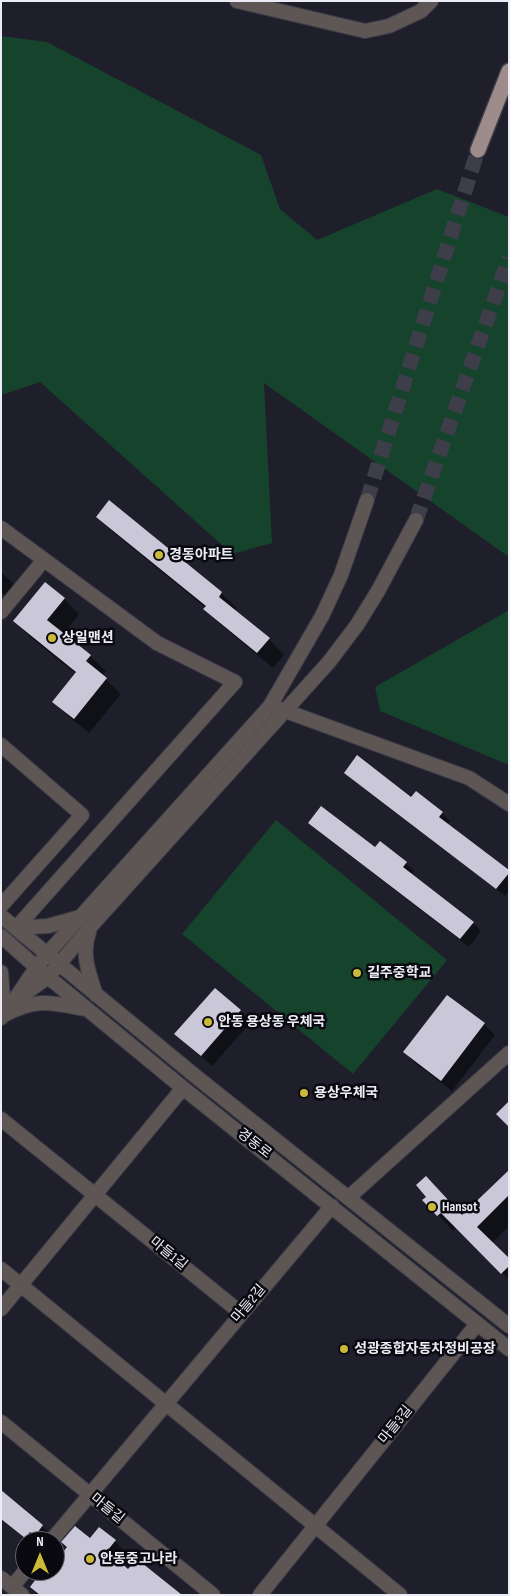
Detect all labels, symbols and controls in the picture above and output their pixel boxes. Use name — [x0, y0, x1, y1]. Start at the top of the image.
place label: 경동아파트 — [169, 547, 233, 563]
marker: 경동아파트 — [153, 549, 165, 561]
place label: 상일맨션 — [62, 630, 114, 646]
marker: 상일맨션 — [46, 632, 58, 644]
place label: 길주중학교 — [367, 965, 431, 981]
marker: 길주중학교 — [351, 967, 363, 979]
place label: 안동 용상동 우체국 — [218, 1014, 325, 1030]
marker: 안동 용상동 우체국 — [202, 1016, 214, 1028]
place label: 용상우체국 — [314, 1085, 378, 1101]
marker: 용상우체국 — [298, 1087, 310, 1099]
street label: 경동로 — [234, 1125, 274, 1163]
place label: Hansot — [442, 1199, 478, 1215]
marker: Hansot — [426, 1201, 438, 1213]
street label: 마들1길 — [146, 1234, 190, 1274]
street label: 마들2길 — [228, 1282, 270, 1326]
place label: 성광종합자동차정비공장 — [354, 1341, 496, 1357]
marker: 성광종합자동차정비공장 — [338, 1343, 350, 1355]
street label: 마들3길 — [375, 1402, 417, 1448]
street label: 마들길 — [87, 1490, 127, 1528]
north arrow — [15, 1531, 65, 1581]
text: N — [36, 1533, 44, 1550]
place label: 안동중고나라 — [100, 1551, 177, 1567]
marker: 안동중고나라 — [84, 1553, 96, 1565]

